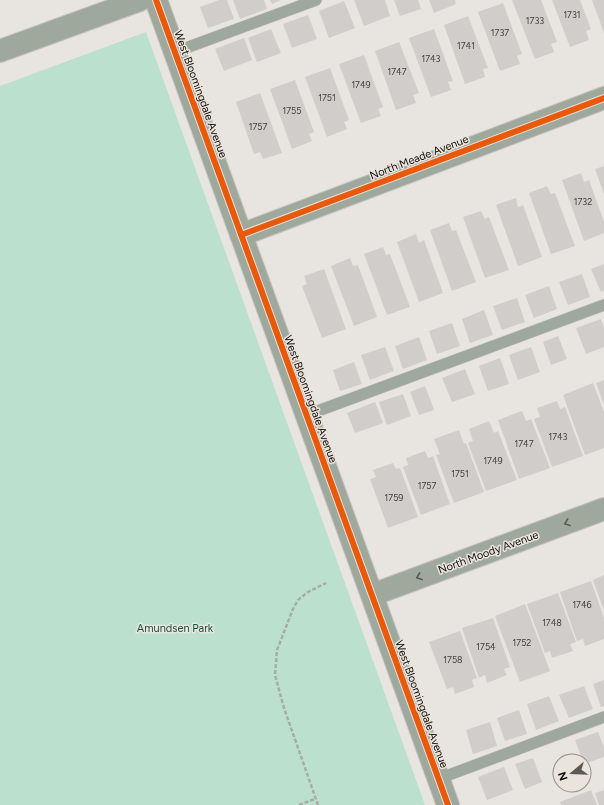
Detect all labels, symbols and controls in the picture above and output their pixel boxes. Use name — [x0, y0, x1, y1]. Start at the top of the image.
house number: 1731 — [563, 9, 581, 20]
house number: 1733 — [526, 15, 544, 26]
house number: 1737 — [491, 27, 509, 38]
street label: West Bloomingdale Avenue — [171, 29, 230, 160]
house number: 1741 — [457, 40, 475, 51]
house number: 1743 — [421, 53, 441, 64]
house number: 1747 — [388, 66, 407, 77]
house number: 1749 — [351, 79, 371, 90]
house number: 1751 — [318, 92, 336, 103]
house number: 1755 — [283, 105, 301, 116]
house number: 1757 — [249, 121, 267, 132]
street label: North Meade Avenue — [368, 133, 470, 182]
house number: 1732 — [574, 196, 592, 207]
street label: West Bloomingdale Avenue — [281, 334, 340, 465]
house number: 1743 — [548, 431, 568, 442]
house number: 1747 — [515, 438, 534, 449]
house number: 1749 — [483, 455, 503, 466]
house number: 1751 — [451, 468, 469, 479]
house number: 1757 — [418, 480, 436, 491]
house number: 1759 — [385, 492, 403, 503]
one-way arrow — [564, 518, 571, 526]
street label: North Moody Avenue — [436, 528, 540, 577]
one-way arrow — [416, 573, 423, 581]
house number: 1746 — [572, 599, 592, 610]
house number: 1748 — [542, 617, 562, 628]
park label: Amundsen Park — [137, 622, 214, 635]
house number: 1752 — [513, 637, 531, 648]
street label: West Bloomingdale Avenue — [392, 639, 451, 770]
house number: 1754 — [476, 641, 496, 652]
house number: 1758 — [443, 654, 463, 665]
north arrow — [552, 753, 592, 793]
text: N — [555, 770, 571, 782]

